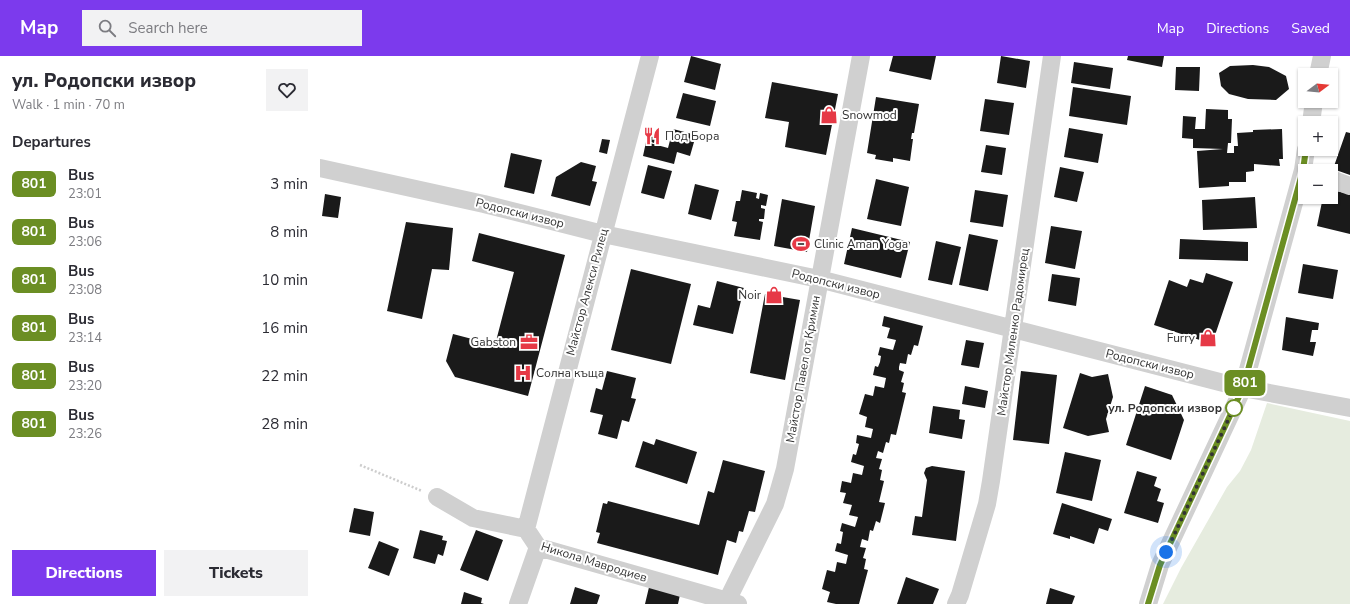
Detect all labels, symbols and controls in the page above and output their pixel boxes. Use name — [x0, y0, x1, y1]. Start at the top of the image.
search box — [82, 10, 362, 46]
text: Map — [20, 15, 58, 41]
icon: search — [96, 17, 118, 39]
text: Search here — [128, 18, 208, 38]
text: Map — [1157, 19, 1184, 38]
text: Directions — [1206, 19, 1269, 38]
text: Saved — [1291, 19, 1330, 38]
text: ул. Родопски извор — [12, 68, 196, 94]
north arrow — [1298, 68, 1338, 108]
map controls — [1298, 68, 1338, 204]
button: heart — [266, 69, 308, 111]
text: Walk · 1 min · 70 m — [12, 96, 125, 114]
shop icon: Snowmod — [819, 105, 839, 125]
place label: Snowmod — [842, 107, 897, 123]
button: + — [1298, 116, 1338, 156]
restaurant icon: Под Бора — [642, 126, 662, 146]
place label: Под Бора — [665, 128, 719, 144]
text: Departures — [12, 132, 91, 152]
button: − — [1298, 164, 1338, 204]
text: Bus — [68, 165, 94, 185]
text: 801 — [21, 174, 47, 193]
text: 3 min — [270, 174, 308, 194]
text: 23:01 — [68, 185, 102, 203]
street label: Родопски извор — [474, 194, 566, 232]
text: Bus — [68, 213, 94, 233]
text: 801 — [21, 222, 47, 241]
text: 8 min — [270, 222, 308, 242]
street label: Майстор Алекси Рилец — [562, 227, 612, 357]
text: 23:06 — [68, 233, 102, 251]
sports icon: Clinic Aman Yoga — [791, 234, 811, 254]
place label: Clinic Aman Yoga — [814, 236, 908, 252]
street label: Майстор Миленко Радомирец — [993, 247, 1033, 417]
text: Bus — [68, 261, 94, 281]
street label: Родопски извор — [790, 265, 882, 303]
text: 801 — [21, 270, 47, 289]
text: 10 min — [261, 270, 308, 290]
text: 23:08 — [68, 281, 102, 299]
shop icon: Noir — [764, 285, 784, 305]
place label: Noir — [738, 287, 762, 303]
street label: Майстор Павел от Кримин — [782, 294, 824, 444]
text: Bus — [68, 309, 94, 329]
text: 801 — [21, 318, 47, 337]
text: 16 min — [261, 318, 308, 338]
shop icon: Furry — [1198, 328, 1218, 348]
text: 23:14 — [68, 329, 102, 347]
place label: Furry — [1167, 330, 1196, 346]
office icon: Gabston — [519, 332, 539, 352]
place label: Gabston — [471, 334, 516, 350]
street label: Родопски извор — [1104, 345, 1196, 383]
text: Bus — [68, 357, 94, 377]
hospital icon: Солна къща — [513, 363, 533, 383]
place label: Солна къща — [536, 365, 604, 381]
text: 801 — [21, 366, 47, 385]
text: 22 min — [261, 366, 308, 386]
line badge: 801 — [1222, 370, 1268, 396]
text: 801 — [1232, 373, 1258, 392]
text: 23:20 — [68, 377, 102, 395]
marker: ул. Родопски извор — [1225, 399, 1243, 417]
place label: ул. Родопски извор — [1108, 400, 1222, 416]
text: Bus — [68, 405, 94, 425]
text: 801 — [21, 414, 47, 433]
text: 28 min — [261, 414, 308, 434]
text: 23:26 — [68, 425, 102, 443]
street label: Никола Мавродиев — [539, 538, 649, 586]
your location — [1156, 542, 1176, 562]
button: Directions — [12, 550, 156, 596]
button: Tickets — [164, 550, 308, 596]

